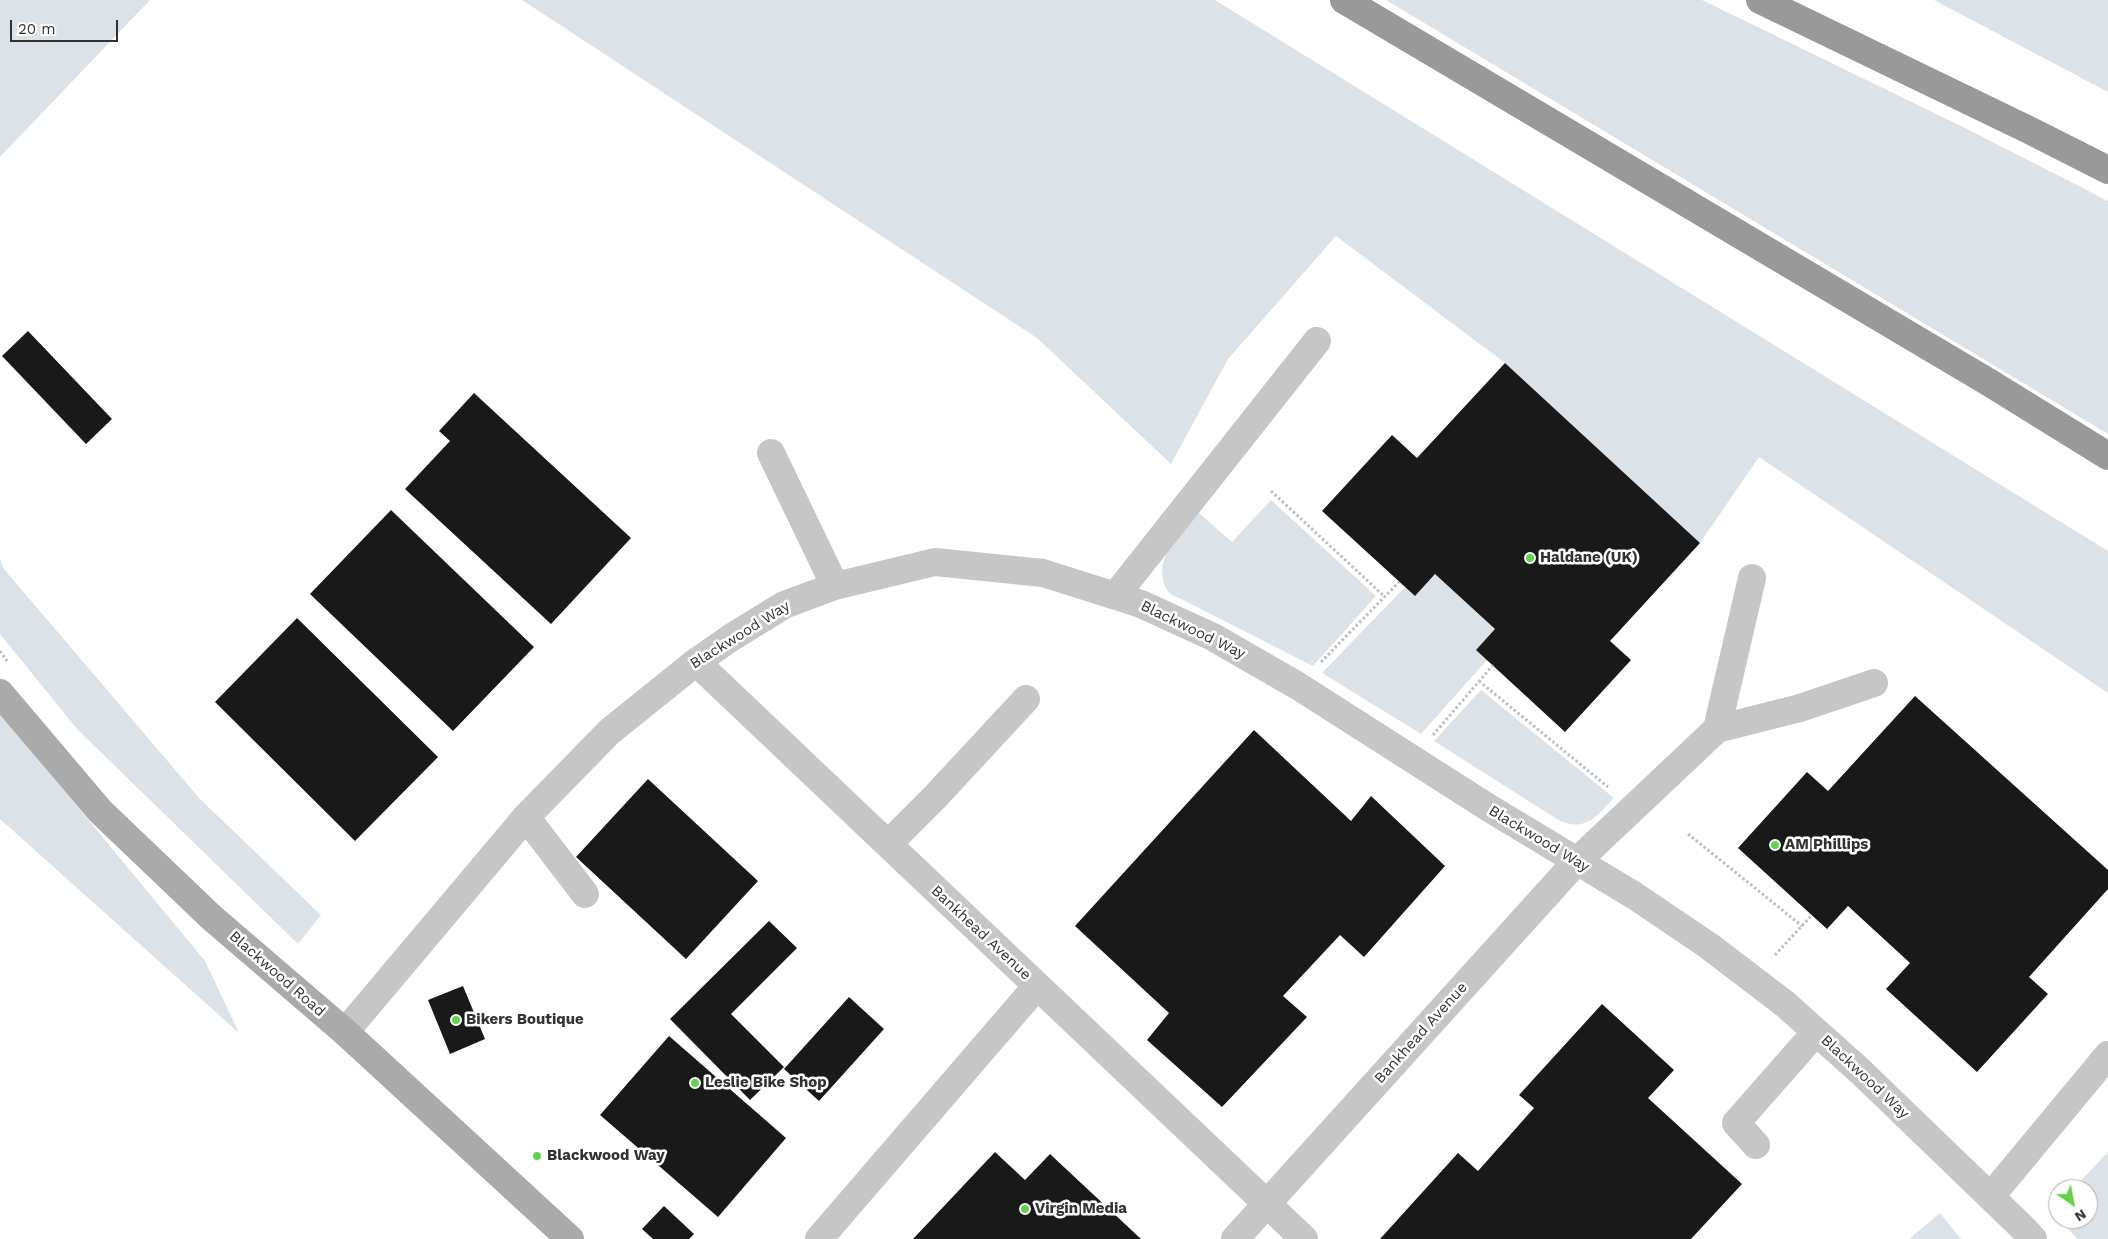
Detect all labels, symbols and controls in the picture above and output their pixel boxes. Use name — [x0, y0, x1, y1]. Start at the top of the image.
scale bar — [12, 10, 120, 42]
text: 20 m — [18, 20, 56, 38]
place label: Haldane (UK) — [1540, 549, 1638, 567]
marker: Haldane (UK) — [1524, 552, 1536, 564]
street label: Blackwood Way — [687, 597, 793, 673]
street label: Blackwood Way — [1138, 597, 1248, 663]
street label: Blackwood Way — [1485, 802, 1593, 876]
place label: AM Phillips — [1785, 836, 1868, 854]
marker: AM Phillips — [1769, 839, 1781, 851]
street label: Bankhead Avenue — [927, 882, 1035, 984]
street label: Blackwood Road — [225, 927, 329, 1021]
street label: Bankhead Avenue — [1371, 979, 1471, 1087]
place label: Bikers Boutique — [466, 1011, 584, 1029]
marker: Bikers Boutique — [450, 1014, 462, 1026]
street label: Blackwood Way — [1817, 1031, 1913, 1123]
place label: Leslie Bike Shop — [705, 1074, 827, 1092]
marker: Leslie Bike Shop — [689, 1077, 701, 1089]
place label: Blackwood Way — [547, 1147, 665, 1165]
marker: Blackwood Way — [531, 1150, 543, 1162]
north arrow — [2048, 1179, 2098, 1229]
place label: Virgin Media — [1035, 1200, 1127, 1218]
marker: Virgin Media — [1019, 1203, 1031, 1215]
text: N — [2072, 1206, 2089, 1225]

